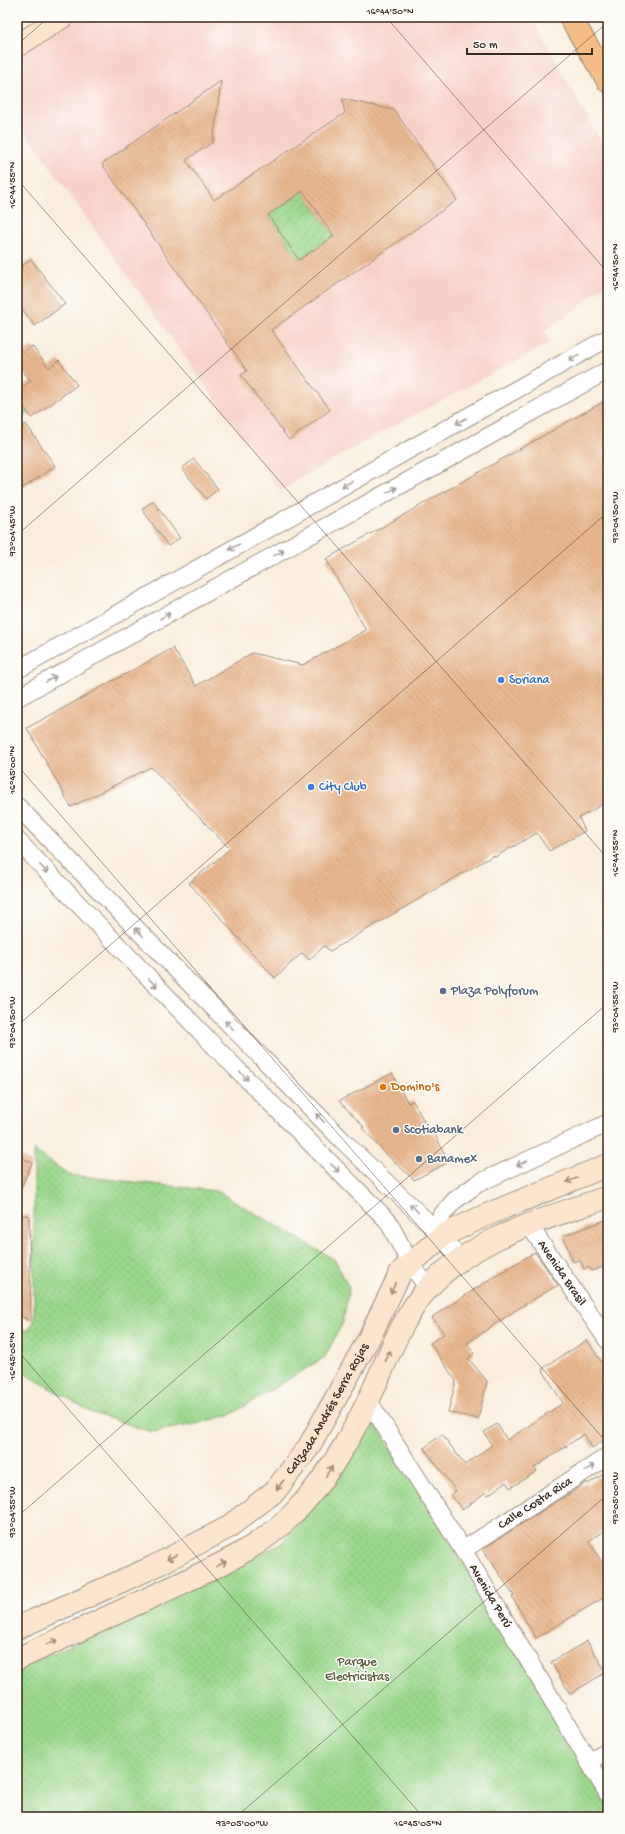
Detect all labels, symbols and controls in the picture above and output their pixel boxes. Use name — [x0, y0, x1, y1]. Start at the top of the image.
text: 16°44'50"N — [365, 6, 414, 18]
scale bar — [467, 30, 592, 56]
text: 50 m — [473, 39, 498, 53]
text: 16°44'55"N — [7, 161, 19, 209]
text: 16°44'50"N — [610, 243, 622, 292]
one-way arrow — [568, 354, 580, 362]
one-way arrow — [455, 417, 467, 425]
one-way arrow — [341, 481, 353, 488]
one-way arrow — [386, 486, 398, 494]
text: 93°04'50"W — [610, 491, 622, 544]
text: 93°04'45"W — [7, 505, 19, 557]
one-way arrow — [228, 544, 240, 552]
one-way arrow — [273, 549, 285, 557]
one-way arrow — [159, 612, 171, 620]
place label: Soriana — [509, 673, 551, 688]
one-way arrow — [45, 675, 57, 682]
marker: Soriana — [496, 675, 506, 685]
text: 16°45'00"N — [7, 745, 19, 795]
place label: City Club — [319, 780, 367, 795]
marker: City Club — [306, 782, 316, 792]
text: 16°44'55"N — [610, 829, 622, 877]
one-way arrow — [39, 863, 48, 873]
one-way arrow — [134, 927, 144, 937]
one-way arrow — [148, 978, 158, 988]
text: 93°04'55"W — [610, 981, 622, 1033]
place label: Plaza Polyforum — [450, 984, 538, 999]
marker: Plaza Polyforum — [438, 986, 448, 996]
text: 93°04'50"W — [7, 996, 19, 1049]
one-way arrow — [225, 1020, 234, 1031]
one-way arrow — [239, 1071, 249, 1081]
place label: Domino's — [390, 1080, 440, 1095]
marker: Domino's — [378, 1082, 388, 1092]
one-way arrow — [316, 1113, 325, 1123]
place label: Scotiabank — [404, 1123, 464, 1138]
marker: Scotiabank — [391, 1125, 401, 1135]
place label: Banamex — [426, 1152, 477, 1167]
marker: Banamex — [414, 1154, 424, 1164]
one-way arrow — [516, 1160, 528, 1167]
one-way arrow — [330, 1163, 340, 1173]
one-way arrow — [566, 1176, 578, 1184]
one-way arrow — [409, 1203, 419, 1213]
street label: Avenida Brasil — [534, 1237, 589, 1309]
one-way arrow — [389, 1282, 396, 1294]
text: 16°45'05"N — [7, 1332, 19, 1381]
street label: Calzada Andrés Serra Rojas — [283, 1340, 373, 1478]
one-way arrow — [385, 1350, 392, 1362]
one-way arrow — [584, 1464, 595, 1472]
one-way arrow — [325, 1465, 333, 1477]
text: 93°05'00"W — [610, 1471, 622, 1525]
street label: Calle Costa Rica — [495, 1473, 576, 1533]
one-way arrow — [275, 1479, 284, 1490]
text: 93°04'55"W — [7, 1486, 19, 1538]
one-way arrow — [166, 1553, 178, 1561]
one-way arrow — [215, 1559, 227, 1567]
street label: Avenida Perú — [466, 1561, 515, 1631]
one-way arrow — [46, 1638, 58, 1645]
park label: Parque Electricistas — [325, 1655, 390, 1685]
text: 93°05'00"W — [215, 1818, 269, 1830]
text: 16°45'05"N — [393, 1818, 442, 1830]

